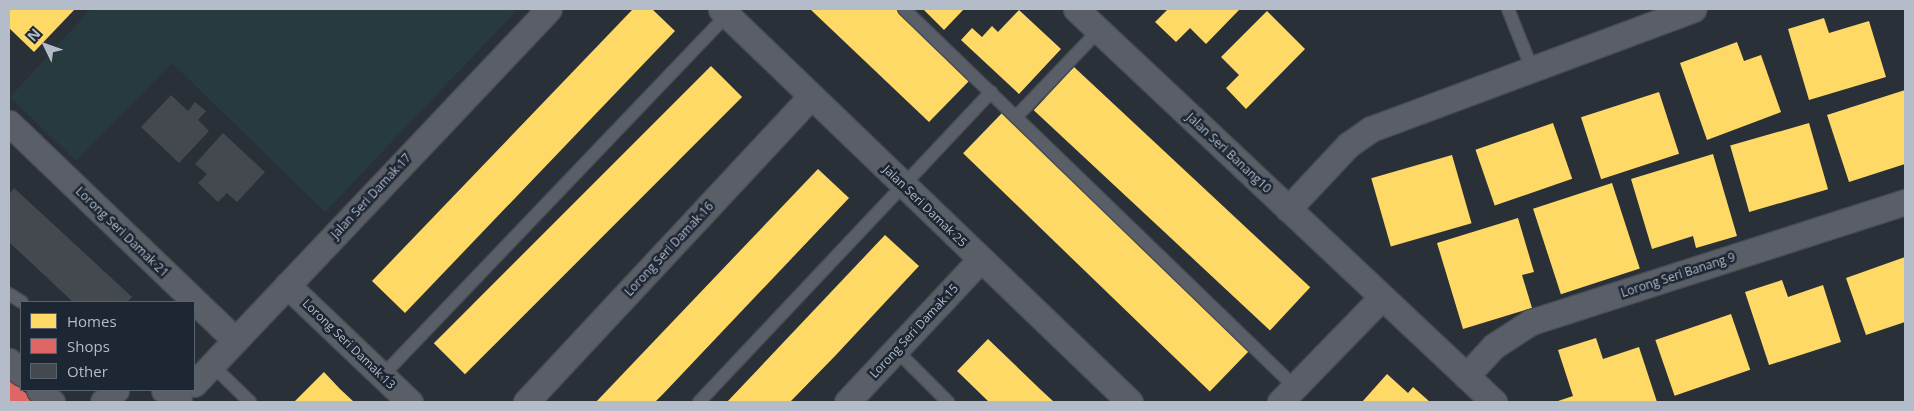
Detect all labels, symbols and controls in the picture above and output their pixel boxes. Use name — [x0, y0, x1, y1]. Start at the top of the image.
north arrow — [20, 20, 70, 70]
text: N — [23, 24, 44, 45]
street label: Jalan Seri Banang10 — [1184, 110, 1274, 196]
street label: Jalan Seri Damak 17 — [328, 151, 414, 241]
street label: Jalan Seri Damak 25 — [880, 162, 970, 250]
street label: Lorong Seri Damak 21 — [73, 184, 171, 280]
street label: Lorong Seri Damak 16 — [622, 199, 716, 299]
street label: Lorong Seri Banang 9 — [1619, 250, 1737, 300]
street label: Lorong Seri Damak 15 — [867, 281, 961, 381]
street label: Lorong Seri Damak 13 — [300, 296, 398, 392]
legend — [20, 301, 195, 391]
text: Homes — [67, 311, 117, 331]
text: Shops — [67, 336, 110, 356]
text: Other — [67, 361, 108, 381]

